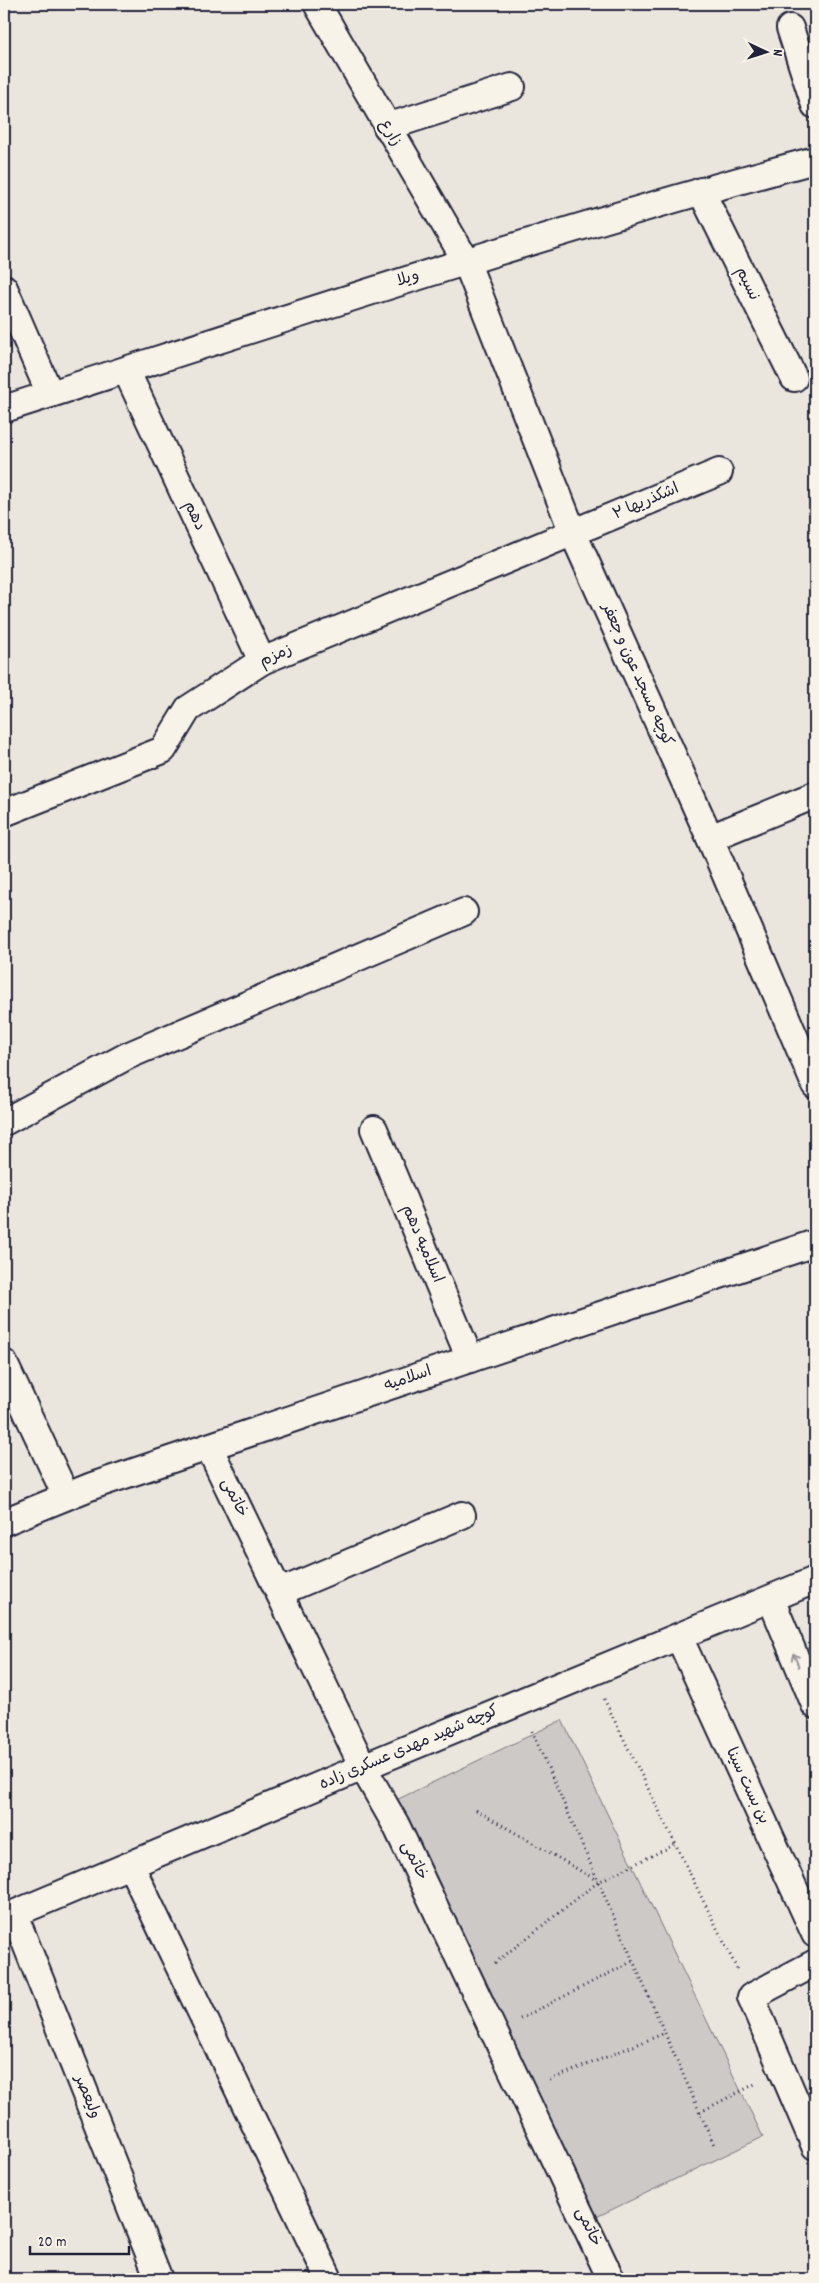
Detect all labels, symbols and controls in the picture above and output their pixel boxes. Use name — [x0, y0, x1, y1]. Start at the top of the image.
north arrow — [742, 28, 792, 78]
text: N — [767, 49, 787, 57]
street label: زارع — [373, 115, 407, 151]
street label: نسیم — [729, 263, 765, 305]
street label: ویلا — [394, 265, 422, 293]
street label: اشکذریها ۲ — [609, 478, 683, 526]
street label: دهم — [177, 497, 211, 535]
street label: کوچه مسجد عون و جعفر — [594, 598, 679, 750]
street label: زمزم — [256, 638, 296, 674]
street label: اسلامیه دهم — [395, 1201, 449, 1287]
street label: اسلامیه — [381, 1360, 435, 1398]
street label: خاتمی — [215, 1475, 253, 1521]
one-way arrow — [791, 1653, 801, 1668]
street label: کوچه شهید مهدی عسکری زاده — [316, 1700, 502, 1796]
street label: بن بست سینا — [719, 1744, 775, 1828]
street label: خاتمی — [395, 1838, 433, 1884]
street label: ولیعصر — [67, 2070, 106, 2122]
street label: خاتمی — [569, 2204, 607, 2250]
scale bar — [30, 2223, 129, 2255]
text: 20 m — [38, 2232, 66, 2254]

